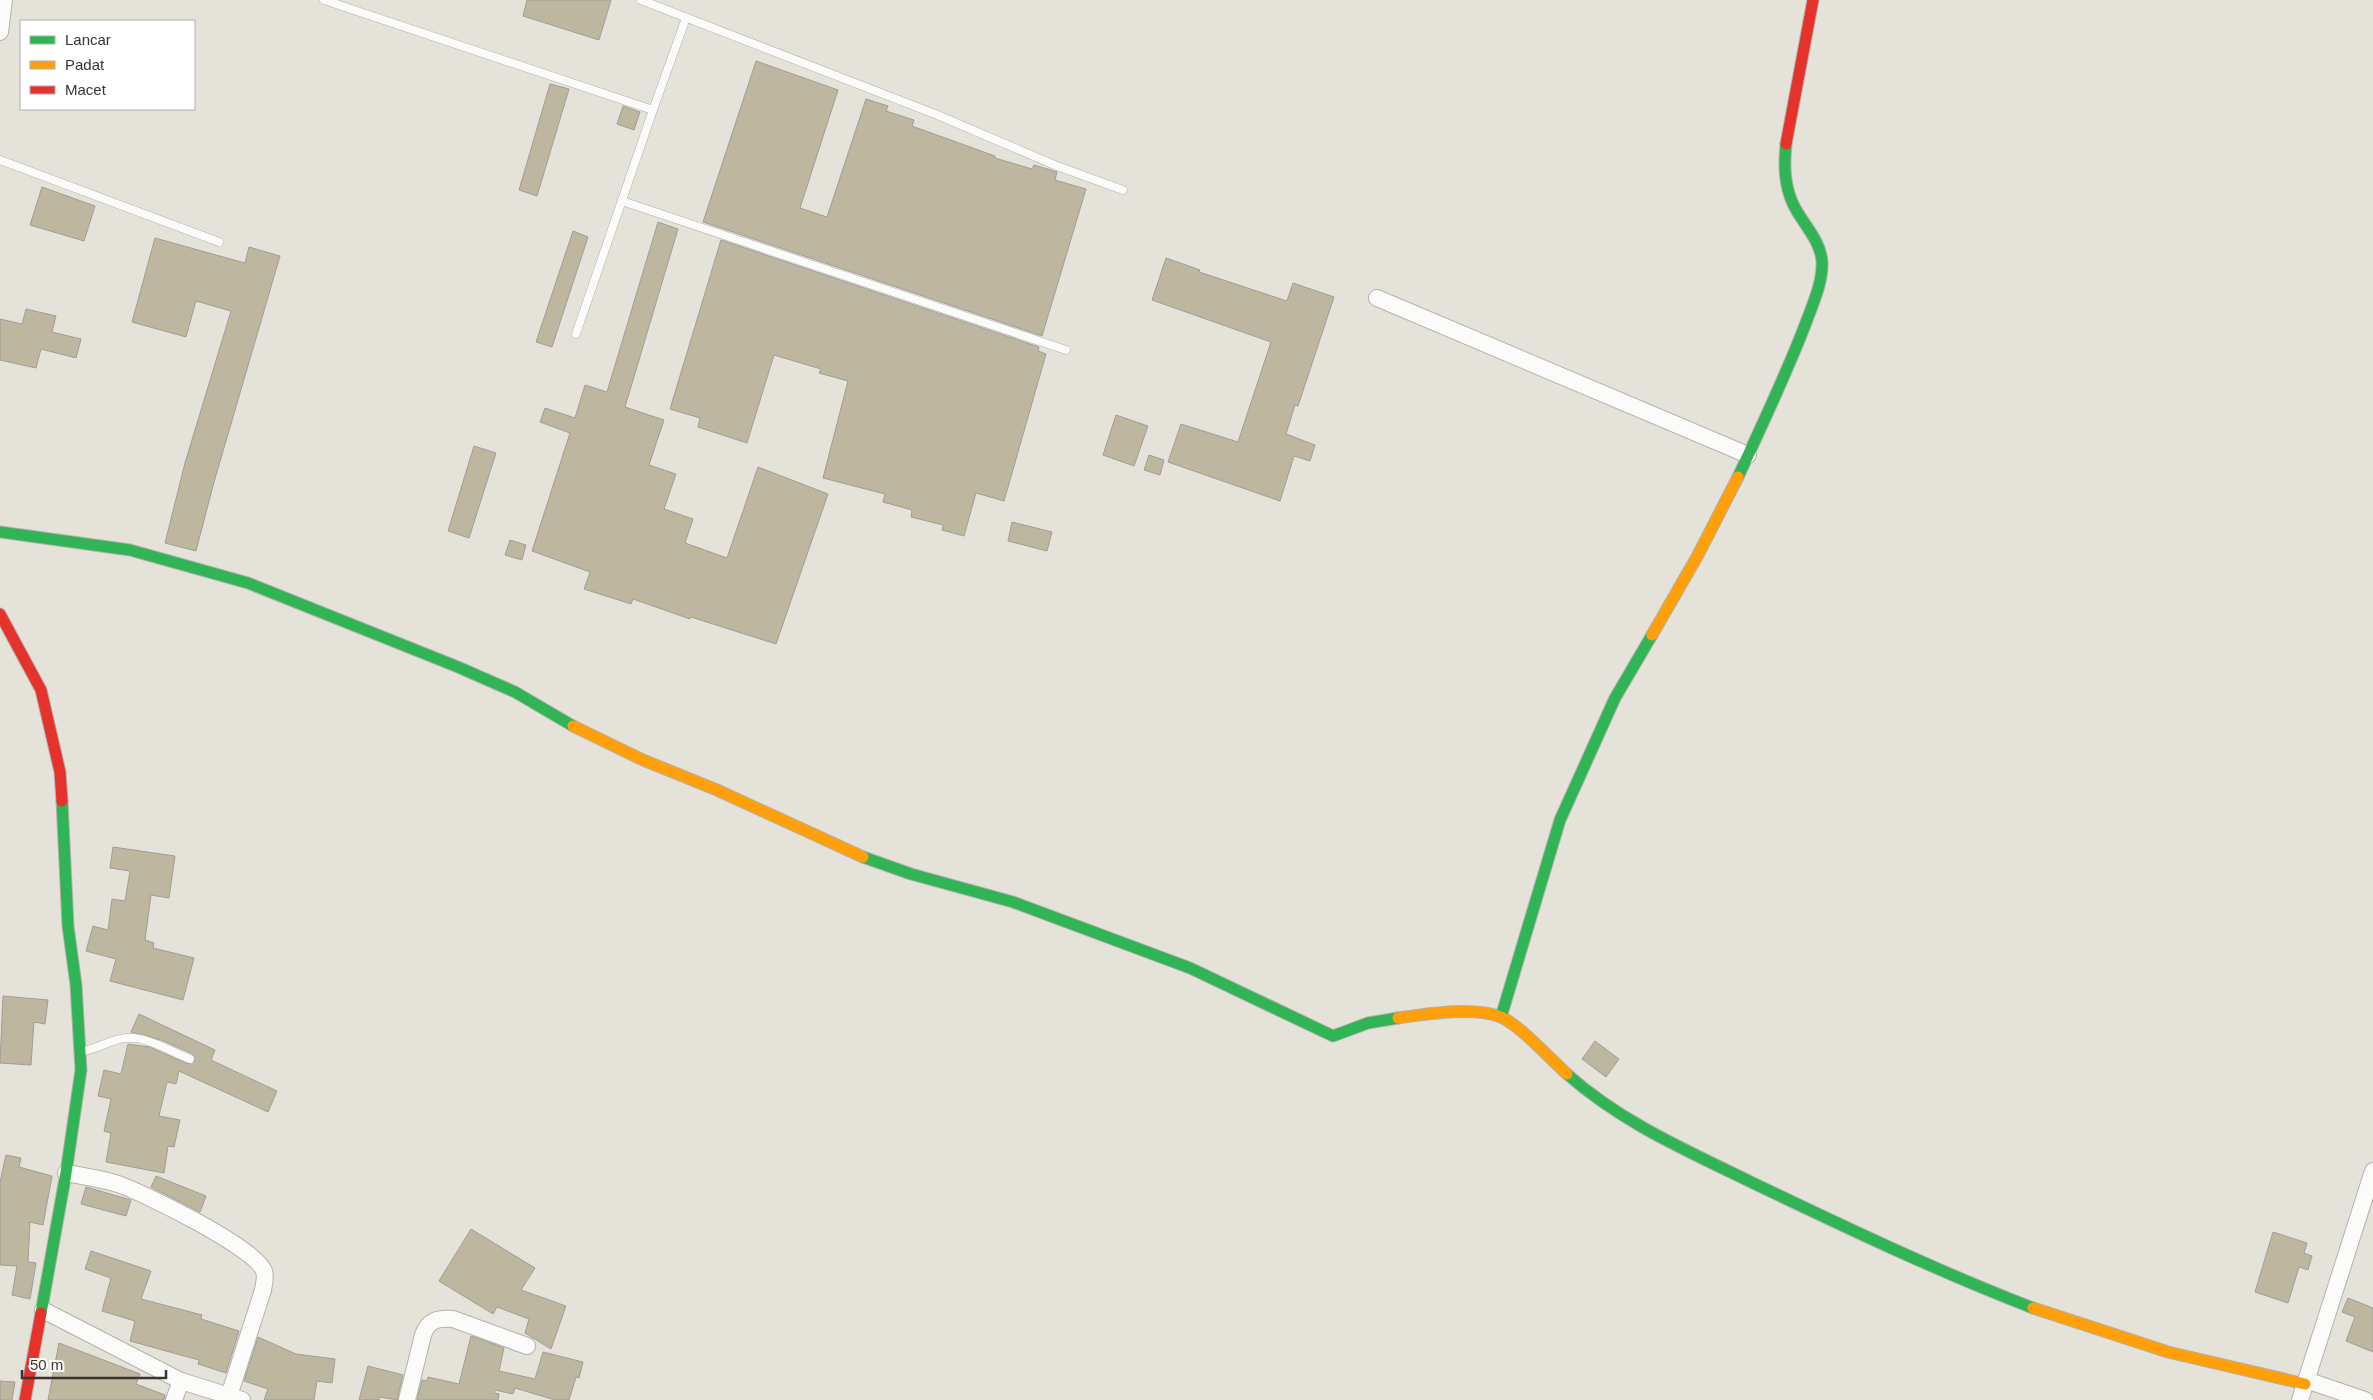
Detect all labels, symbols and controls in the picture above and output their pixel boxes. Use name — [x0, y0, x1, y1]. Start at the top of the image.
legend — [20, 20, 195, 110]
text: Lancar — [65, 31, 111, 48]
text: Padat — [65, 56, 105, 73]
text: Macet — [65, 81, 107, 98]
scale bar — [22, 1348, 166, 1380]
text: 50 m — [30, 1356, 63, 1373]

